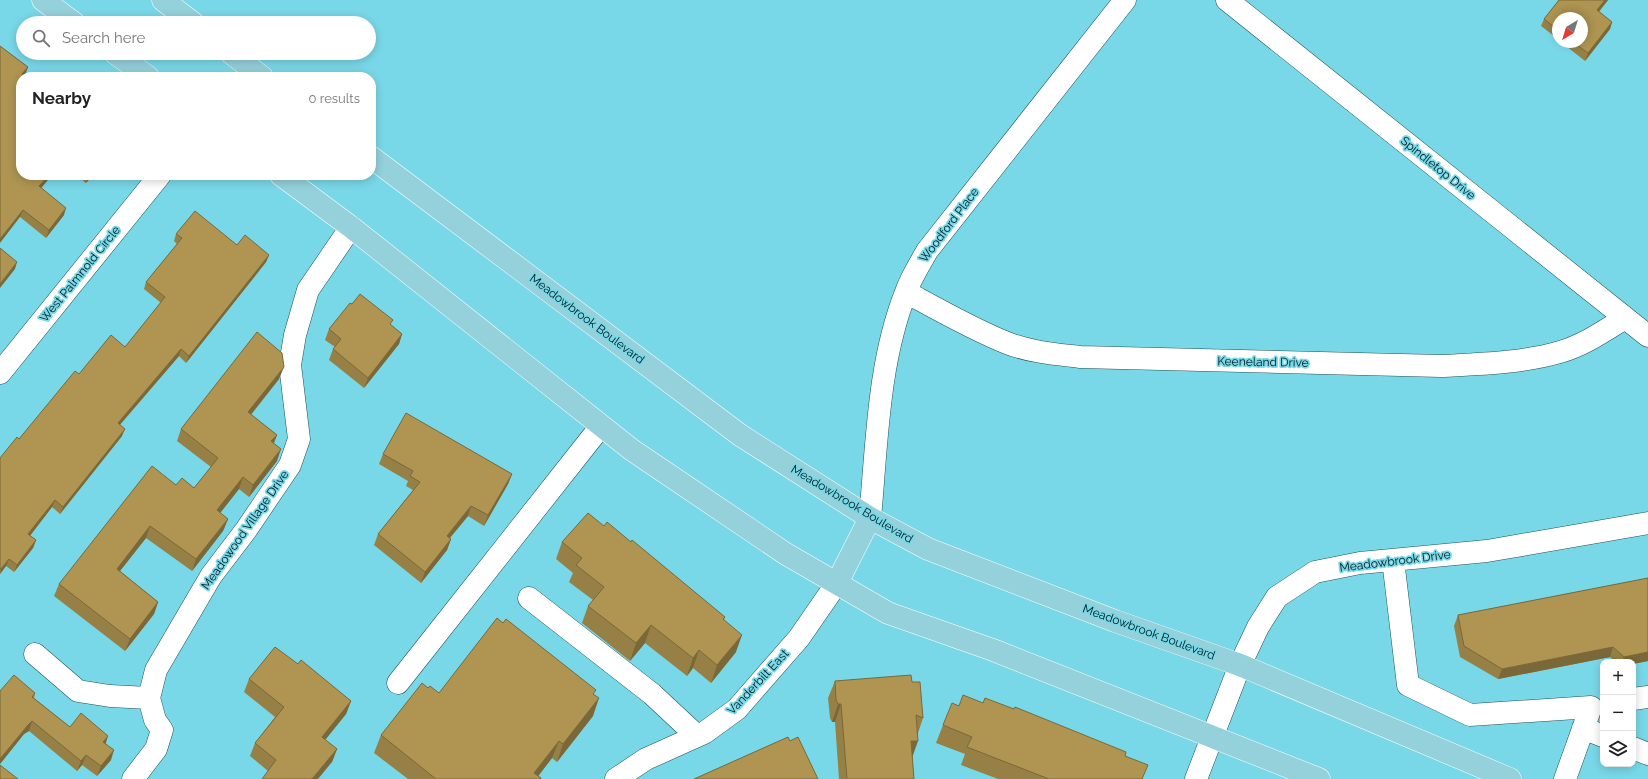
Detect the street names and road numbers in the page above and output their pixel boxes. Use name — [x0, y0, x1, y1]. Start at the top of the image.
street label: Spindletop Drive — [1398, 134, 1478, 202]
street label: Woodford Place — [916, 185, 982, 265]
street label: West Palmnold Circle — [37, 223, 123, 325]
street label: Meadowbrook Boulevard — [527, 271, 647, 367]
street label: Keeneland Drive — [1217, 354, 1309, 370]
street label: Meadowbrook Boulevard — [788, 462, 916, 546]
street label: Meadowood Village Drive — [198, 468, 292, 592]
street label: Meadowbrook Drive — [1339, 547, 1451, 575]
street label: Meadowbrook Boulevard — [1081, 601, 1217, 663]
street label: Vanderbilt East — [724, 647, 792, 717]

